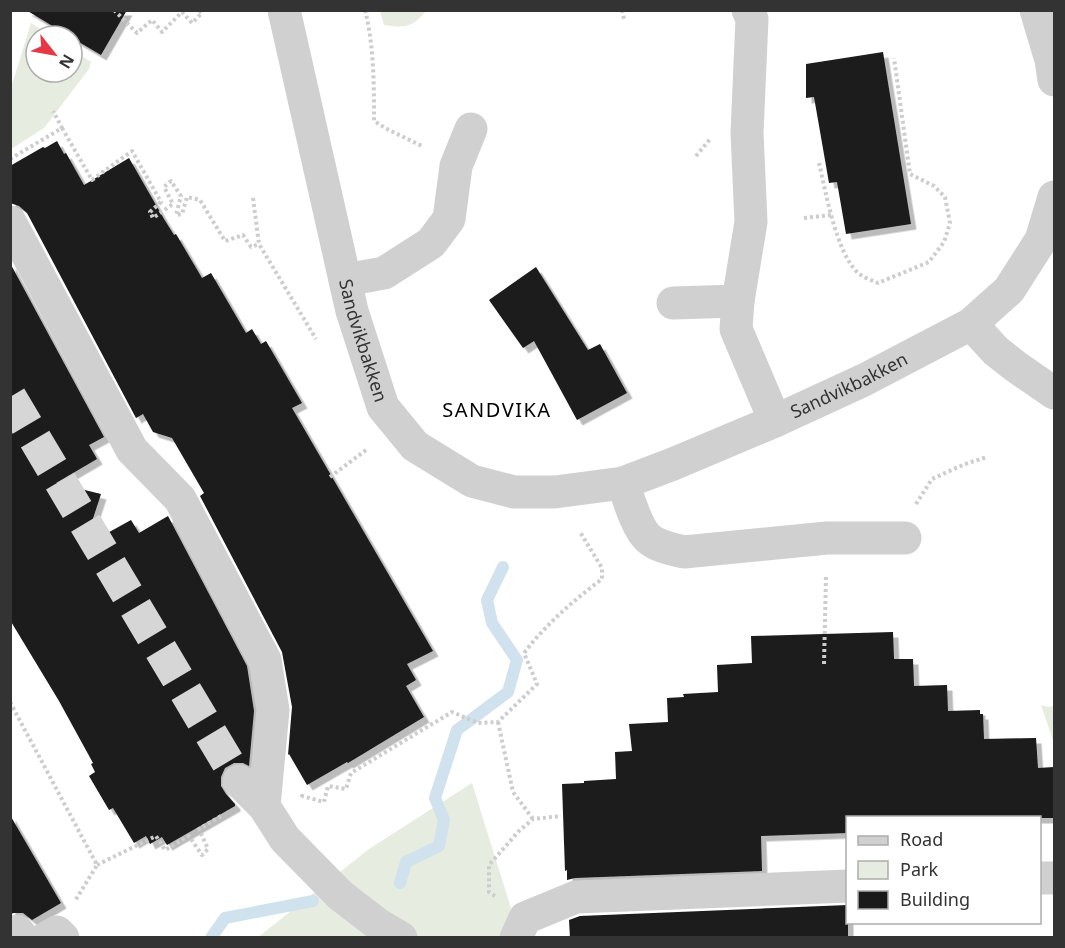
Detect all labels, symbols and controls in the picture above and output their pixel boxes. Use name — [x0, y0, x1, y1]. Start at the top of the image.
north arrow — [24, 24, 84, 84]
text: N — [54, 50, 80, 73]
street label: Sandvikbakken — [334, 277, 394, 405]
street label: Sandvikbakken — [786, 346, 911, 423]
district label: SANDVIKA — [442, 396, 552, 423]
legend — [846, 816, 1041, 924]
text: Road — [900, 827, 943, 851]
text: Park — [900, 857, 938, 881]
text: Building — [900, 887, 970, 911]

